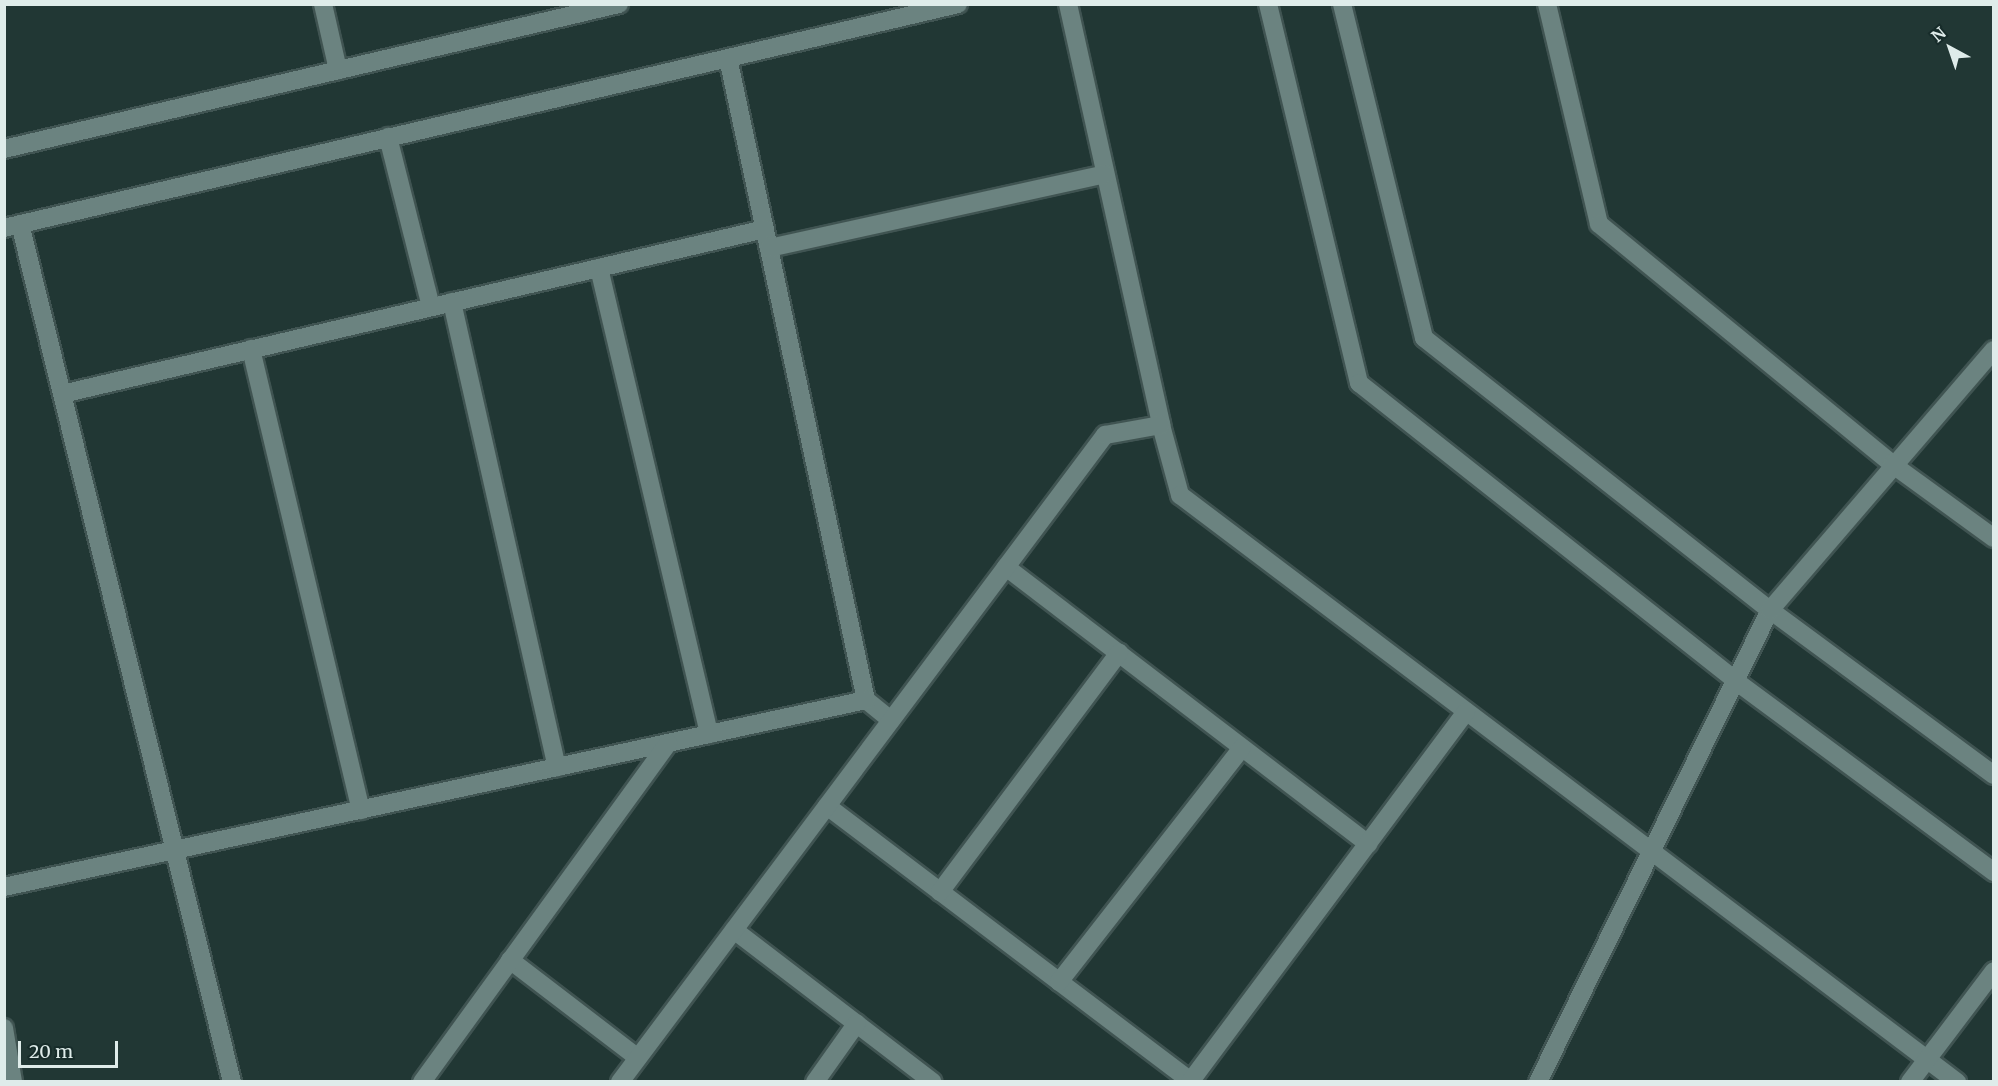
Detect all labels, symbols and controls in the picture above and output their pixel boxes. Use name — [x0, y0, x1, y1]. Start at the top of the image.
north arrow — [1920, 18, 1980, 78]
text: N — [1927, 22, 1950, 46]
scale bar — [21, 1029, 122, 1067]
text: 20 m — [29, 1040, 73, 1063]

